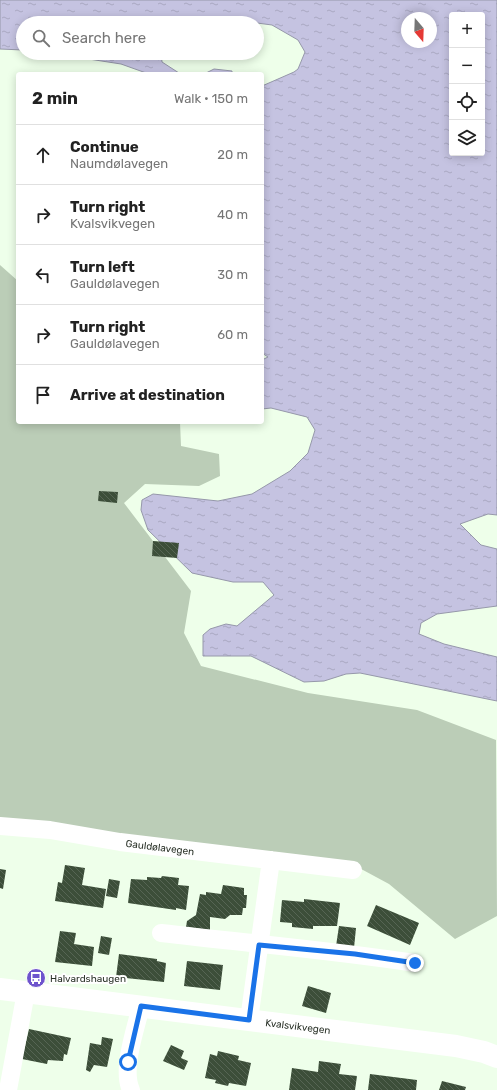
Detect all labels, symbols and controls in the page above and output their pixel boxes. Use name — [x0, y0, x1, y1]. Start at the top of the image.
north arrow — [401, 12, 437, 48]
map controls — [449, 12, 485, 156]
button: + — [449, 12, 485, 48]
search box — [16, 16, 264, 60]
icon: search — [30, 27, 52, 49]
text: Search here — [62, 29, 146, 47]
button: − — [449, 48, 485, 84]
button: locate — [449, 84, 485, 120]
text: 2 min — [32, 88, 78, 108]
text: Walk · 150 m — [174, 91, 248, 106]
button: layers — [449, 120, 485, 156]
text: Continue — [70, 138, 139, 156]
icon: ahead — [32, 144, 54, 166]
text: 20 m — [217, 147, 248, 162]
text: Naumdølavegen — [70, 156, 168, 171]
text: Turn right — [70, 198, 145, 216]
icon: right — [32, 204, 54, 226]
text: 40 m — [217, 207, 248, 222]
text: Kvalsvikvegen — [70, 216, 155, 231]
text: Turn left — [70, 258, 135, 276]
icon: left — [32, 264, 54, 286]
text: 30 m — [217, 267, 248, 282]
text: Gauldølavegen — [70, 276, 160, 291]
text: Turn right — [70, 318, 145, 336]
icon: right — [32, 324, 54, 346]
text: 60 m — [217, 327, 248, 342]
text: Gauldølavegen — [70, 336, 160, 351]
icon: arrive — [32, 384, 54, 406]
text: Arrive at destination — [70, 386, 225, 404]
street label: Gauldølavegen — [125, 838, 195, 858]
route end — [406, 954, 424, 972]
bus stop icon: Halvardshaugen — [25, 967, 47, 989]
place label: Halvardshaugen — [50, 973, 126, 985]
street label: Kvalsvikvegen — [265, 1017, 331, 1037]
route start — [119, 1053, 137, 1071]

